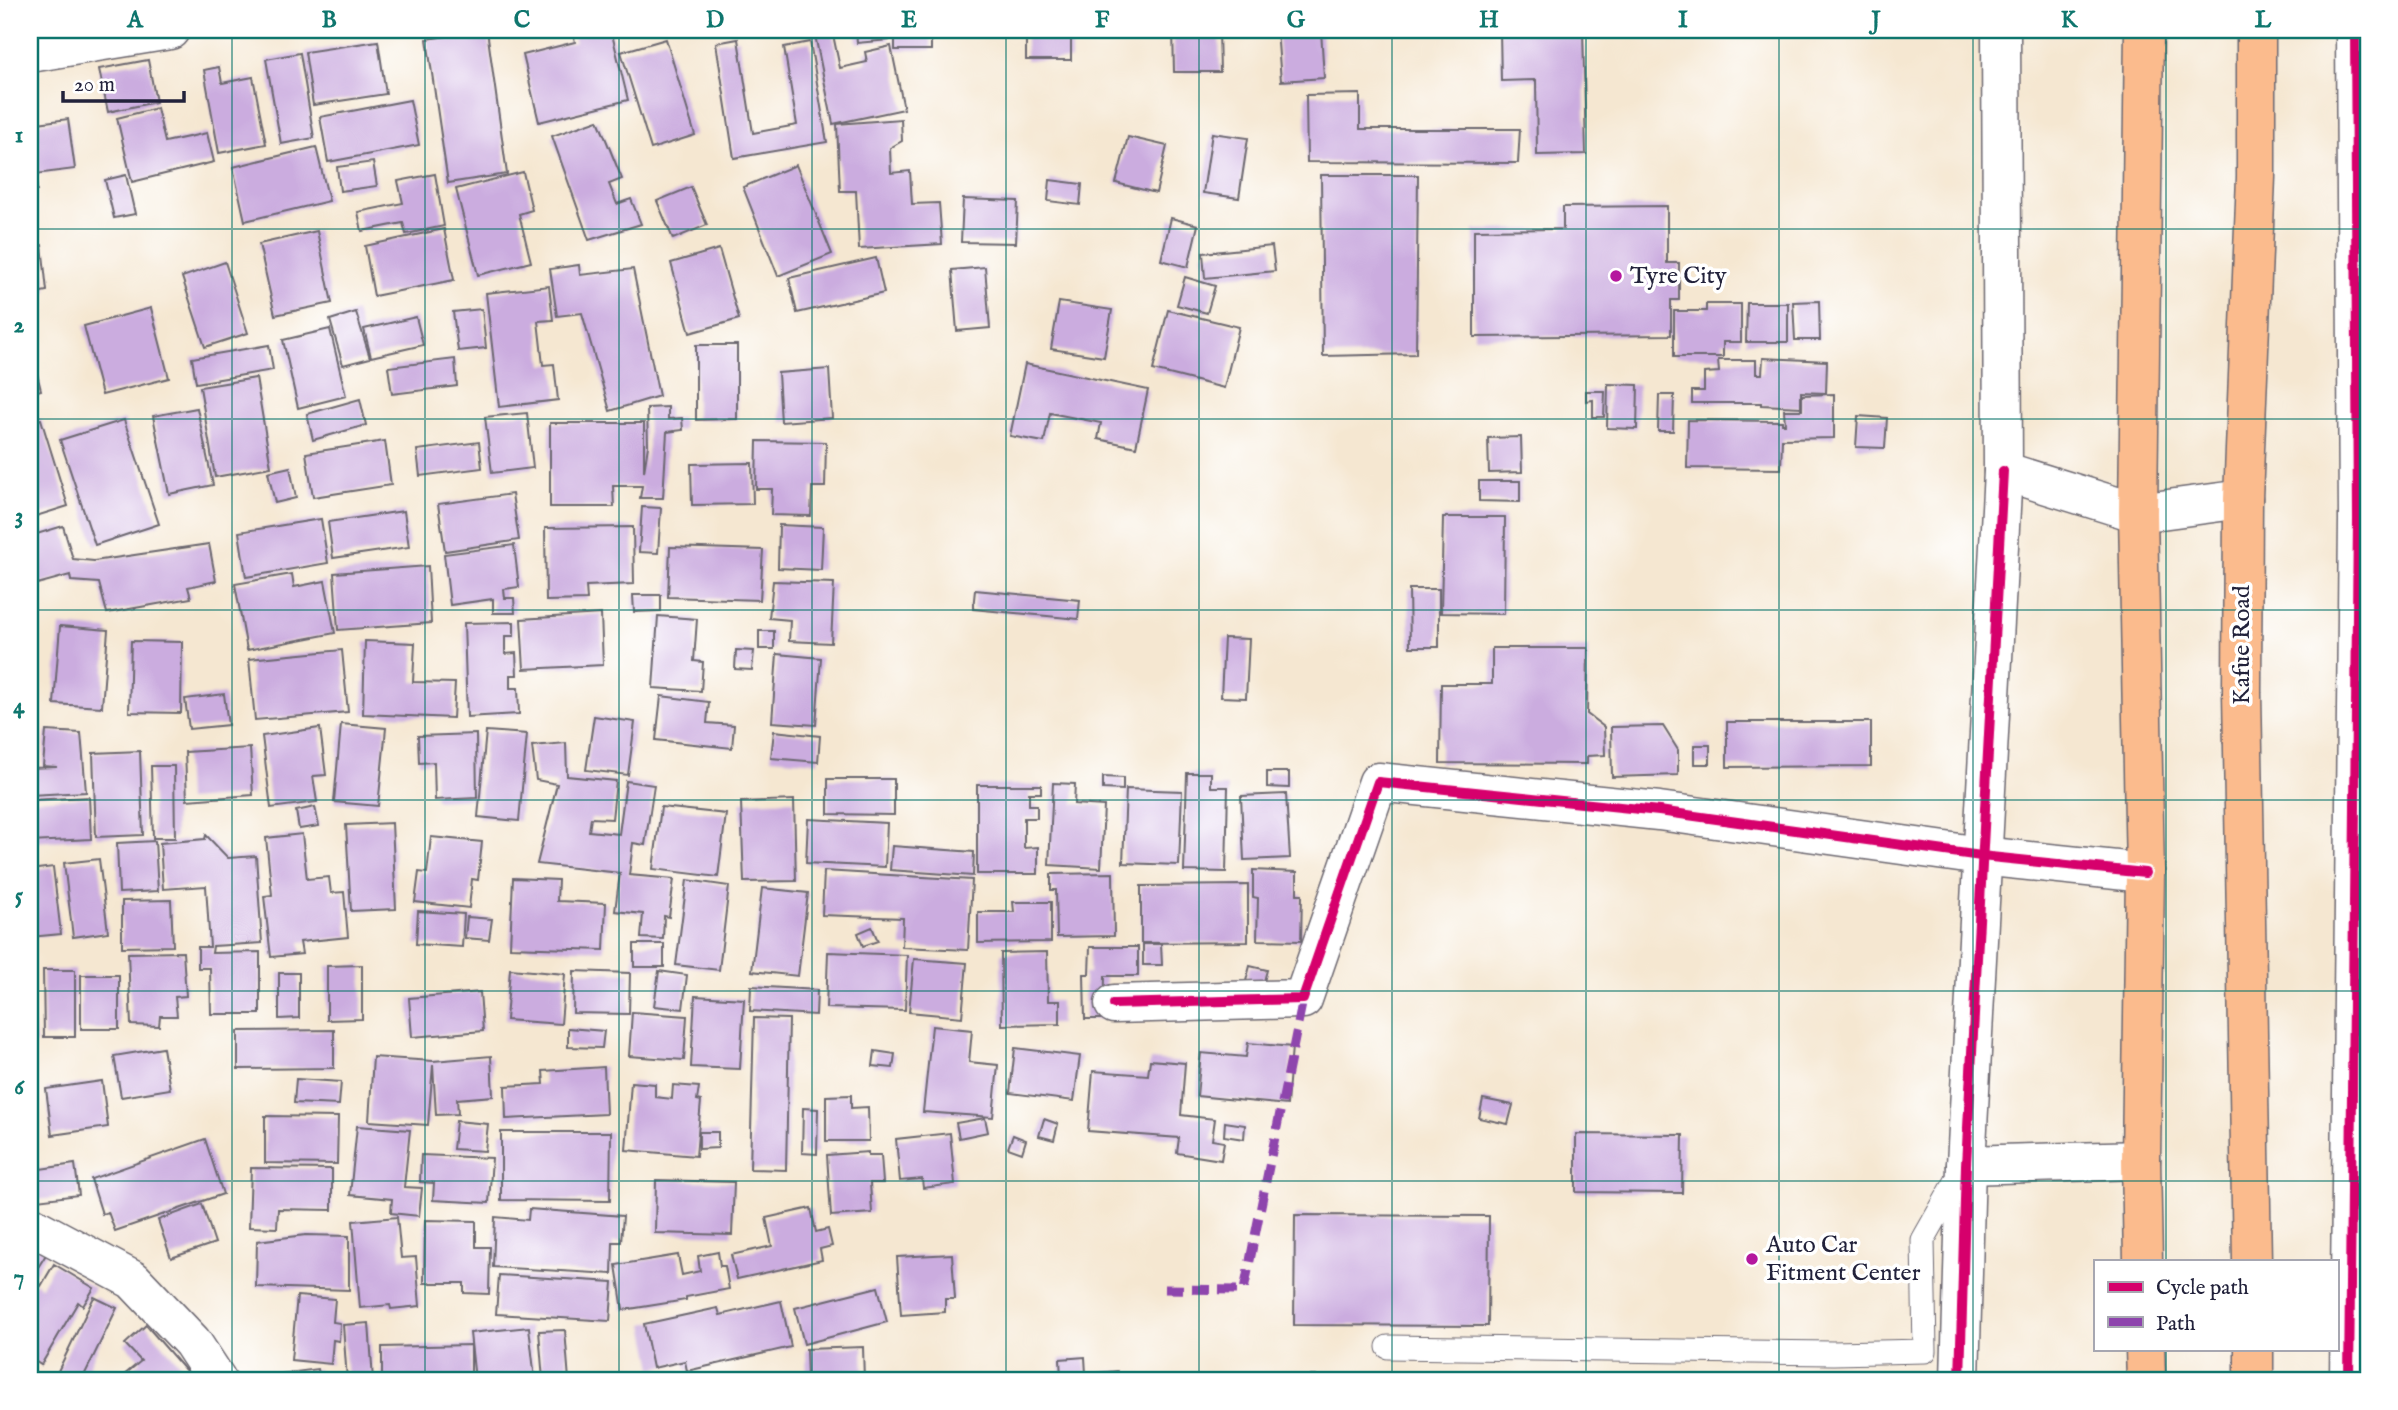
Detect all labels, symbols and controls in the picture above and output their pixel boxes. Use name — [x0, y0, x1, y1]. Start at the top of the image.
text: A — [126, 6, 144, 35]
text: B — [321, 6, 337, 35]
text: C — [514, 6, 531, 35]
text: D — [706, 6, 724, 35]
text: E — [901, 6, 917, 35]
text: F — [1095, 6, 1110, 35]
text: G — [1287, 6, 1306, 35]
text: H — [1479, 6, 1499, 35]
text: I — [1678, 6, 1688, 35]
text: J — [1868, 6, 1881, 35]
text: K — [2061, 6, 2079, 35]
text: L — [2255, 6, 2272, 35]
scale bar — [63, 60, 184, 104]
text: 20 m — [74, 72, 115, 99]
text: 1 — [15, 121, 23, 150]
place label: Tyre City — [1630, 261, 1727, 292]
marker: Tyre City — [1608, 268, 1624, 284]
text: 2 — [14, 311, 25, 340]
text: 3 — [15, 502, 23, 531]
street label: Kafue Road — [2227, 585, 2258, 705]
text: 4 — [13, 692, 25, 721]
text: 5 — [15, 882, 24, 911]
text: 6 — [14, 1073, 25, 1102]
place label: Auto Car Fitment Center — [1765, 1230, 1921, 1289]
marker: Auto Car Fitment Center — [1744, 1251, 1760, 1267]
legend — [2094, 1260, 2338, 1350]
text: 7 — [14, 1263, 24, 1292]
text: Cycle path — [2156, 1275, 2249, 1302]
text: Path — [2156, 1311, 2195, 1338]

